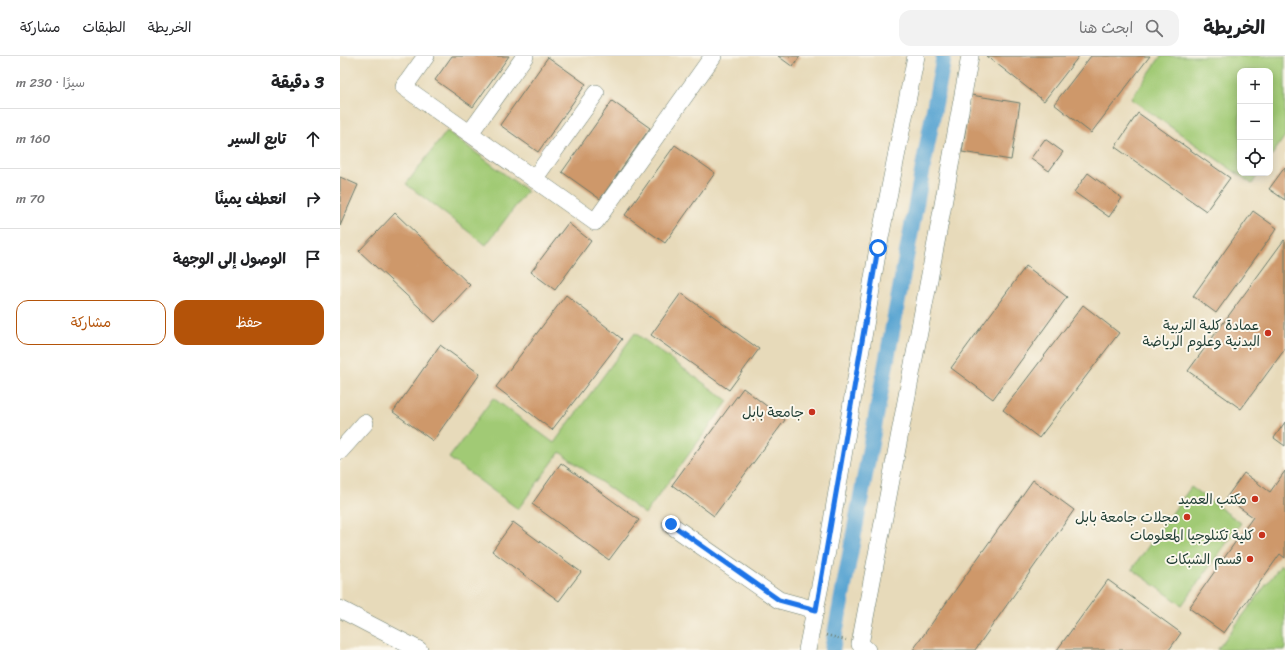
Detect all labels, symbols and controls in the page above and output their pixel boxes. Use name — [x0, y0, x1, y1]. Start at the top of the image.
search box — [899, 10, 1179, 46]
text: الخريطة — [1203, 11, 1265, 44]
text: مشاركة — [20, 15, 60, 40]
text: الطبقات — [82, 15, 126, 40]
text: الخريطة — [148, 15, 191, 40]
text: ابحث هنا — [1079, 15, 1133, 41]
icon: search — [1143, 17, 1165, 39]
text: 3 دقيقة — [271, 67, 324, 97]
map controls — [1237, 68, 1273, 176]
button: + — [1237, 68, 1273, 104]
text: سيرًا · 230 m — [16, 71, 85, 94]
button: − — [1237, 104, 1273, 140]
text: تابع السير — [229, 126, 286, 152]
text: 160 m — [16, 127, 51, 150]
icon: ahead — [302, 128, 324, 150]
button: locate — [1237, 140, 1273, 176]
text: انعطف يمينًا — [215, 186, 286, 212]
text: 70 m — [16, 187, 45, 210]
icon: right — [302, 188, 324, 210]
route start — [869, 239, 887, 257]
text: الوصول إلى الوجهة — [173, 246, 286, 272]
icon: arrive — [302, 248, 324, 270]
button: مشاركة — [16, 300, 166, 345]
button: حفظ — [174, 300, 324, 345]
place label: عمادة كلية التربية البدنية وعلوم الرياضة — [1142, 313, 1260, 354]
marker: عمادة كلية التربية البدنية وعلوم الرياضة — [1263, 328, 1273, 338]
place label: جامعة بابل — [742, 400, 804, 425]
marker: جامعة بابل — [807, 407, 817, 417]
place label: مكتب العميد — [1178, 487, 1247, 512]
marker: مكتب العميد — [1250, 494, 1260, 504]
place label: مجلات جامعة بابل — [1075, 505, 1179, 530]
marker: مجلات جامعة بابل — [1182, 512, 1192, 522]
route end — [662, 515, 680, 533]
place label: كلية تكنلوجيا المعلومات — [1130, 523, 1254, 548]
marker: كلية تكنلوجيا المعلومات — [1257, 530, 1267, 540]
place label: قسم الشبكات — [1166, 547, 1242, 572]
marker: قسم الشبكات — [1245, 554, 1255, 564]

